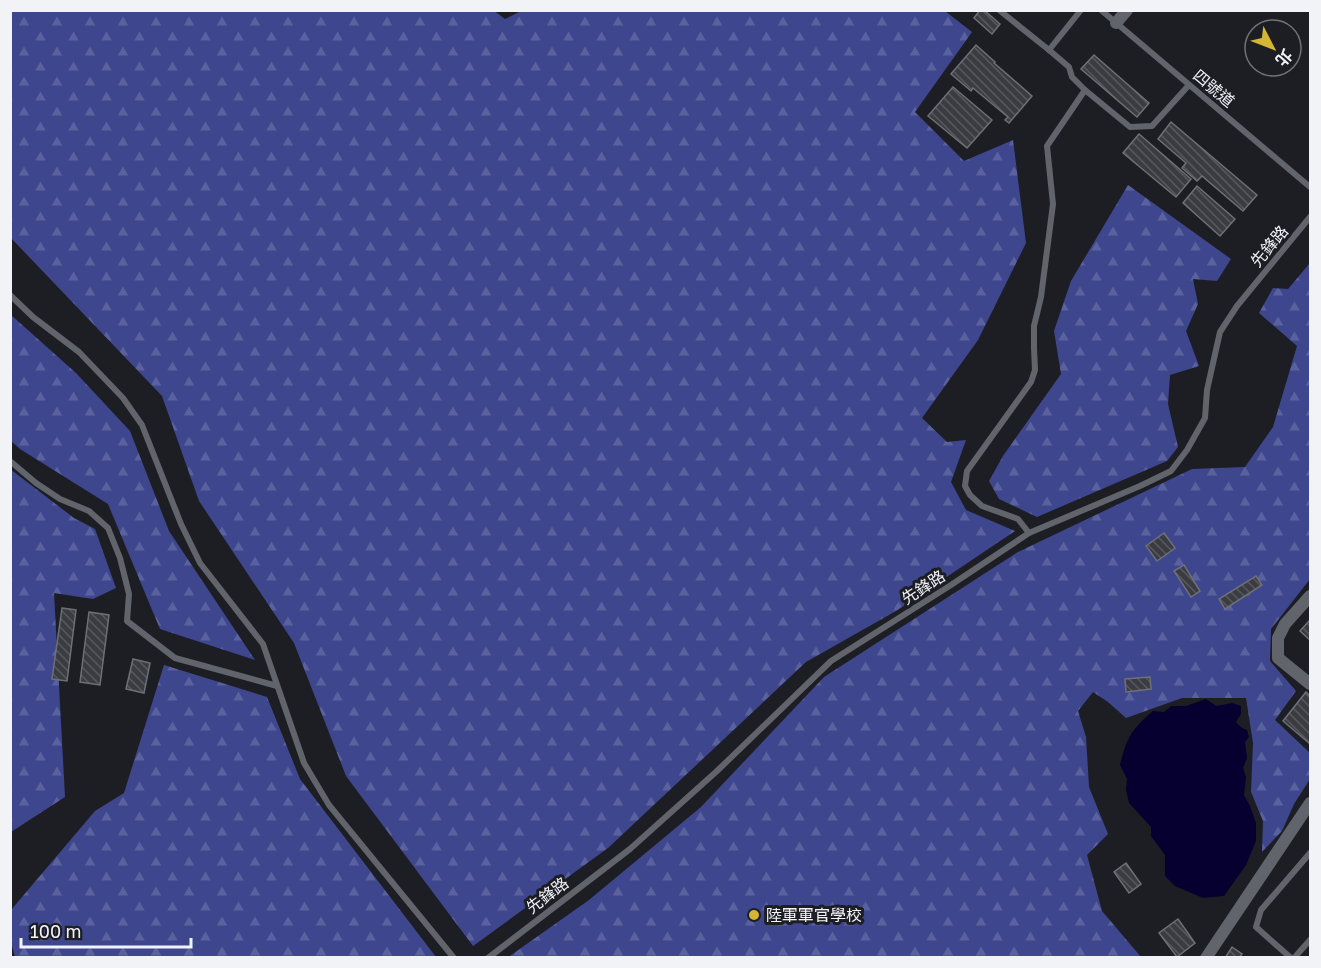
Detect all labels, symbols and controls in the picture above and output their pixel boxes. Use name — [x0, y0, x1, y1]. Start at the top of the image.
north arrow — [1243, 18, 1303, 78]
text: 北 — [1271, 45, 1297, 71]
street label: 四號道 — [1189, 65, 1239, 111]
street label: 先鋒路 — [1246, 221, 1292, 271]
street label: 先鋒路 — [897, 566, 949, 608]
street label: 先鋒路 — [522, 873, 572, 917]
place label: 陸軍軍官學校 — [766, 905, 862, 925]
marker: 陸軍軍官學校 — [747, 908, 761, 922]
scale bar — [21, 911, 190, 949]
text: 100 m — [30, 920, 81, 942]

